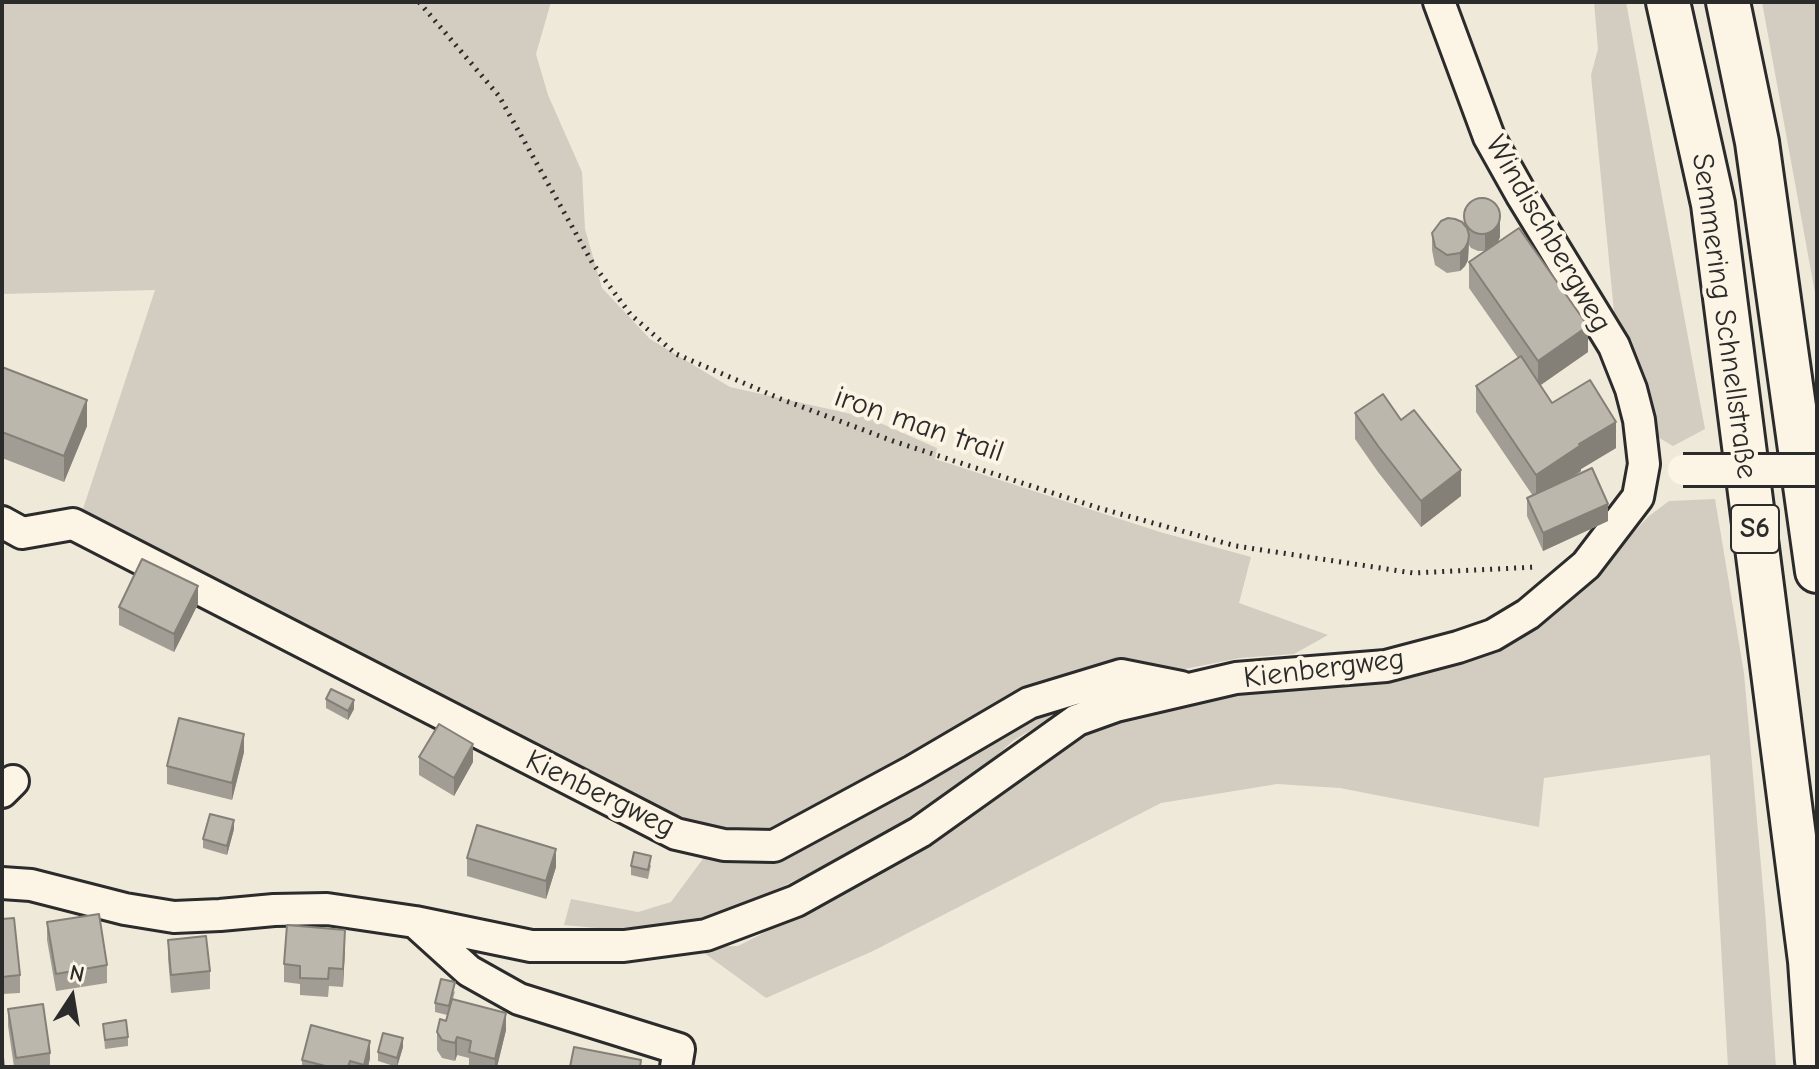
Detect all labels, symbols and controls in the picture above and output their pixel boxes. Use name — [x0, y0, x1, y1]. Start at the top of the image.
street label: Windischbergweg — [1477, 129, 1619, 339]
street label: Semmering Schnellstraße — [1683, 151, 1765, 481]
street label: iron man trail — [830, 379, 1008, 471]
road number: S6 — [1731, 505, 1779, 553]
street label: Kienbergweg — [1242, 641, 1406, 697]
street label: Kienbergweg — [520, 742, 680, 846]
north arrow — [32, 957, 112, 1037]
text: N — [67, 959, 87, 988]

